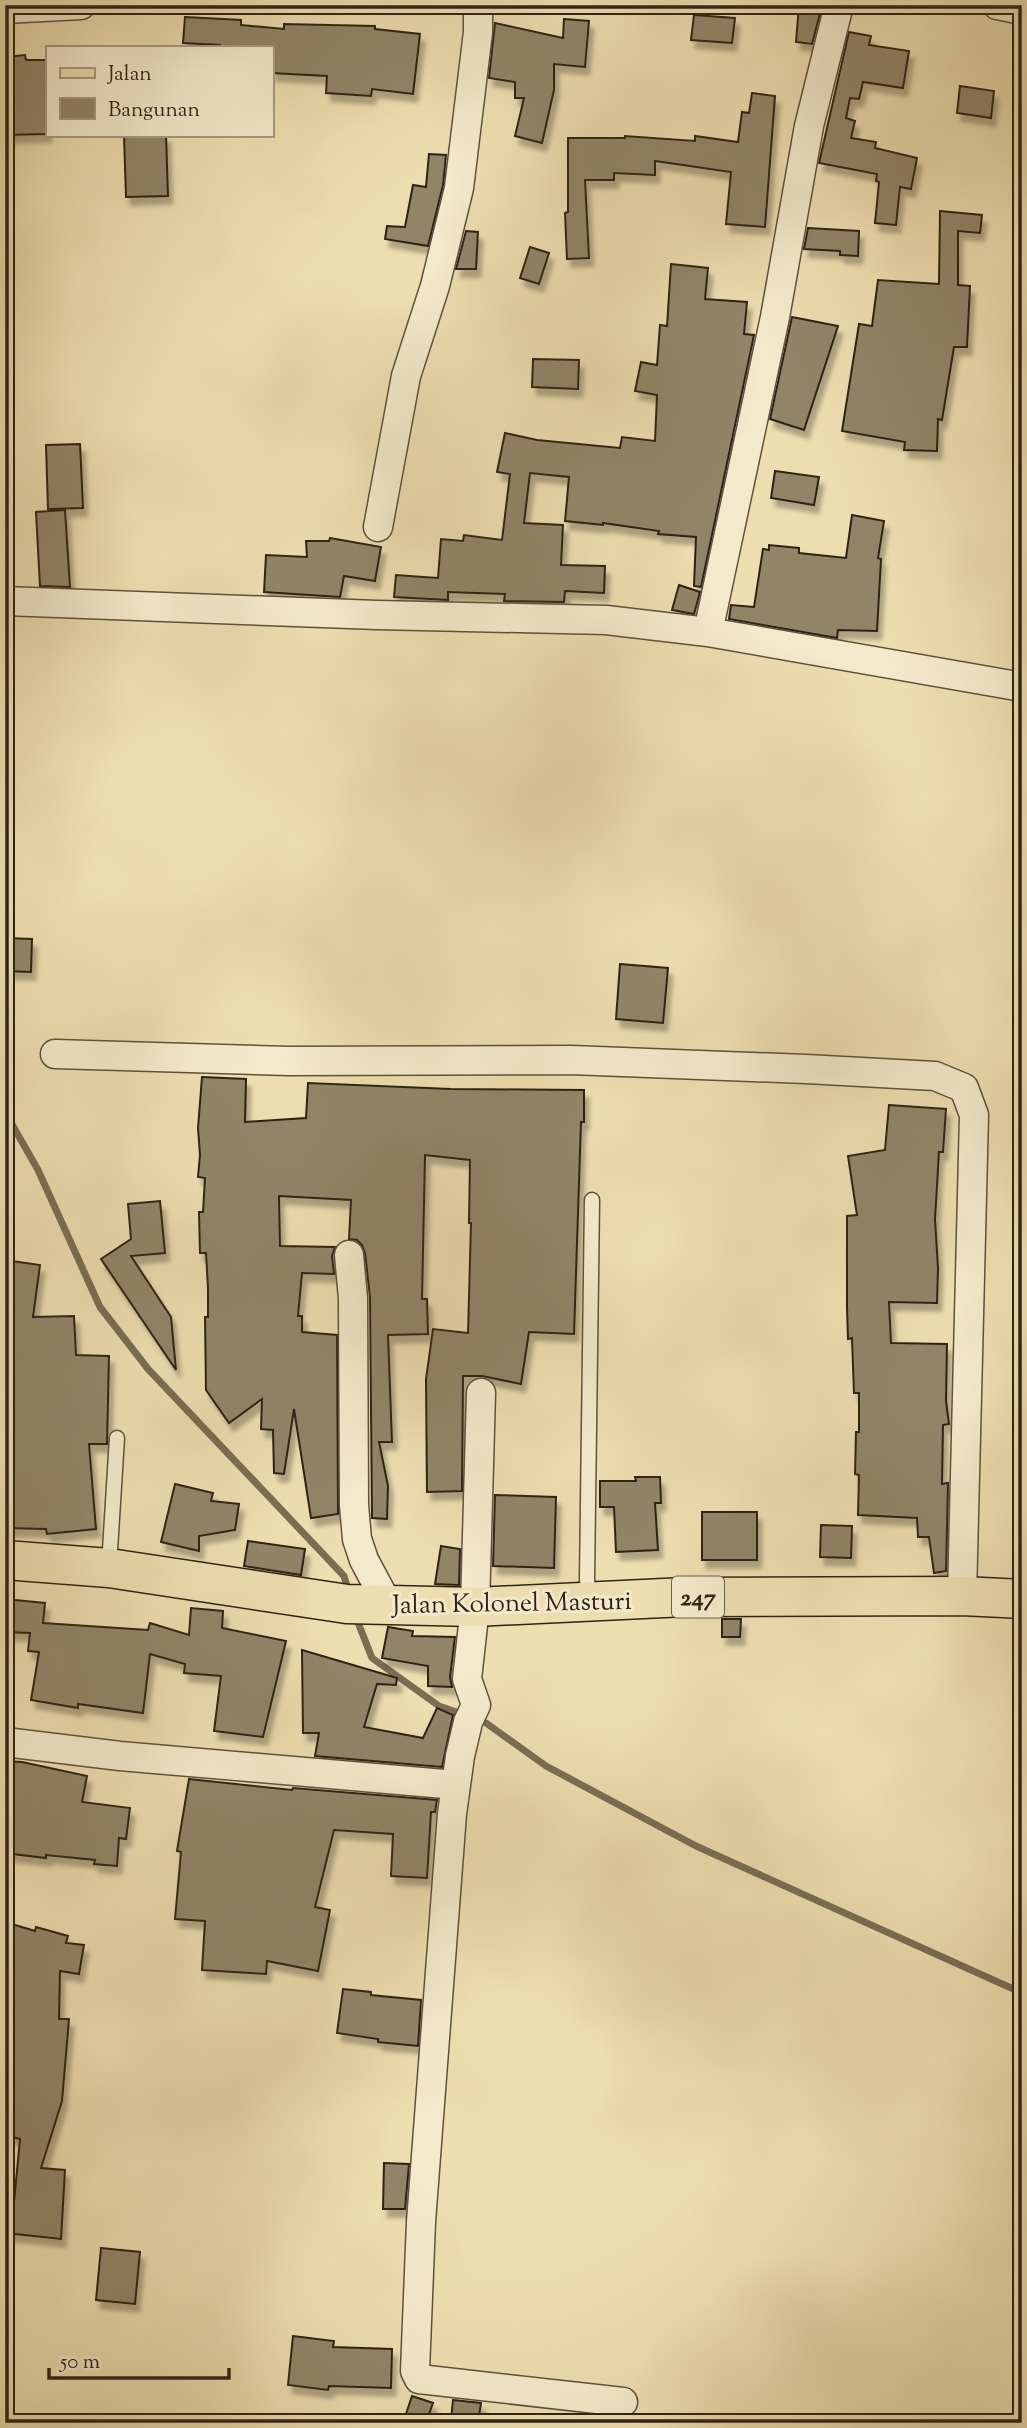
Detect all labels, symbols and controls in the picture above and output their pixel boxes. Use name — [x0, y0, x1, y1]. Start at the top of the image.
legend — [46, 46, 273, 136]
text: Jalan — [107, 60, 152, 90]
text: Bangunan — [108, 96, 200, 126]
road number: 247 — [672, 1576, 724, 1618]
street label: Jalan Kolonel Masturi — [390, 1584, 632, 1625]
scale bar — [49, 2337, 229, 2381]
text: 50 m — [59, 2348, 100, 2378]

